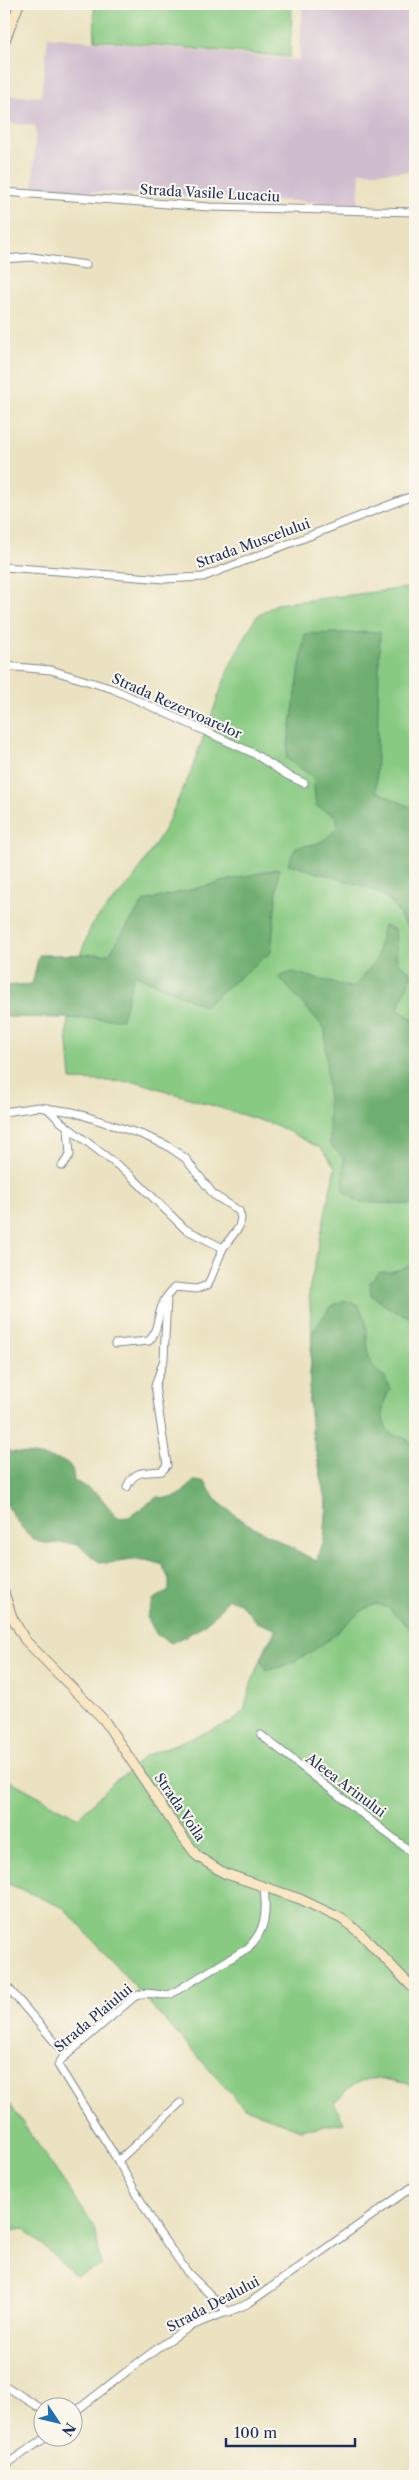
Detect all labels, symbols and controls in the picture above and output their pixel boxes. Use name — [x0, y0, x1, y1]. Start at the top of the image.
street label: Strada Vasile Lucaciu — [139, 180, 281, 206]
street label: Strada Muscelului — [194, 514, 312, 572]
street label: Strada Rezervoarelor — [109, 669, 245, 743]
street label: Aleea Arinului — [302, 1748, 390, 1821]
street label: Strada Voila — [151, 1769, 210, 1845]
street label: Strada Plaiului — [50, 1980, 136, 2056]
street label: Strada Dealului — [164, 2272, 262, 2336]
north arrow — [32, 2398, 82, 2448]
scale bar — [226, 2415, 355, 2447]
text: N — [58, 2419, 80, 2440]
text: 100 m — [234, 2423, 277, 2442]

